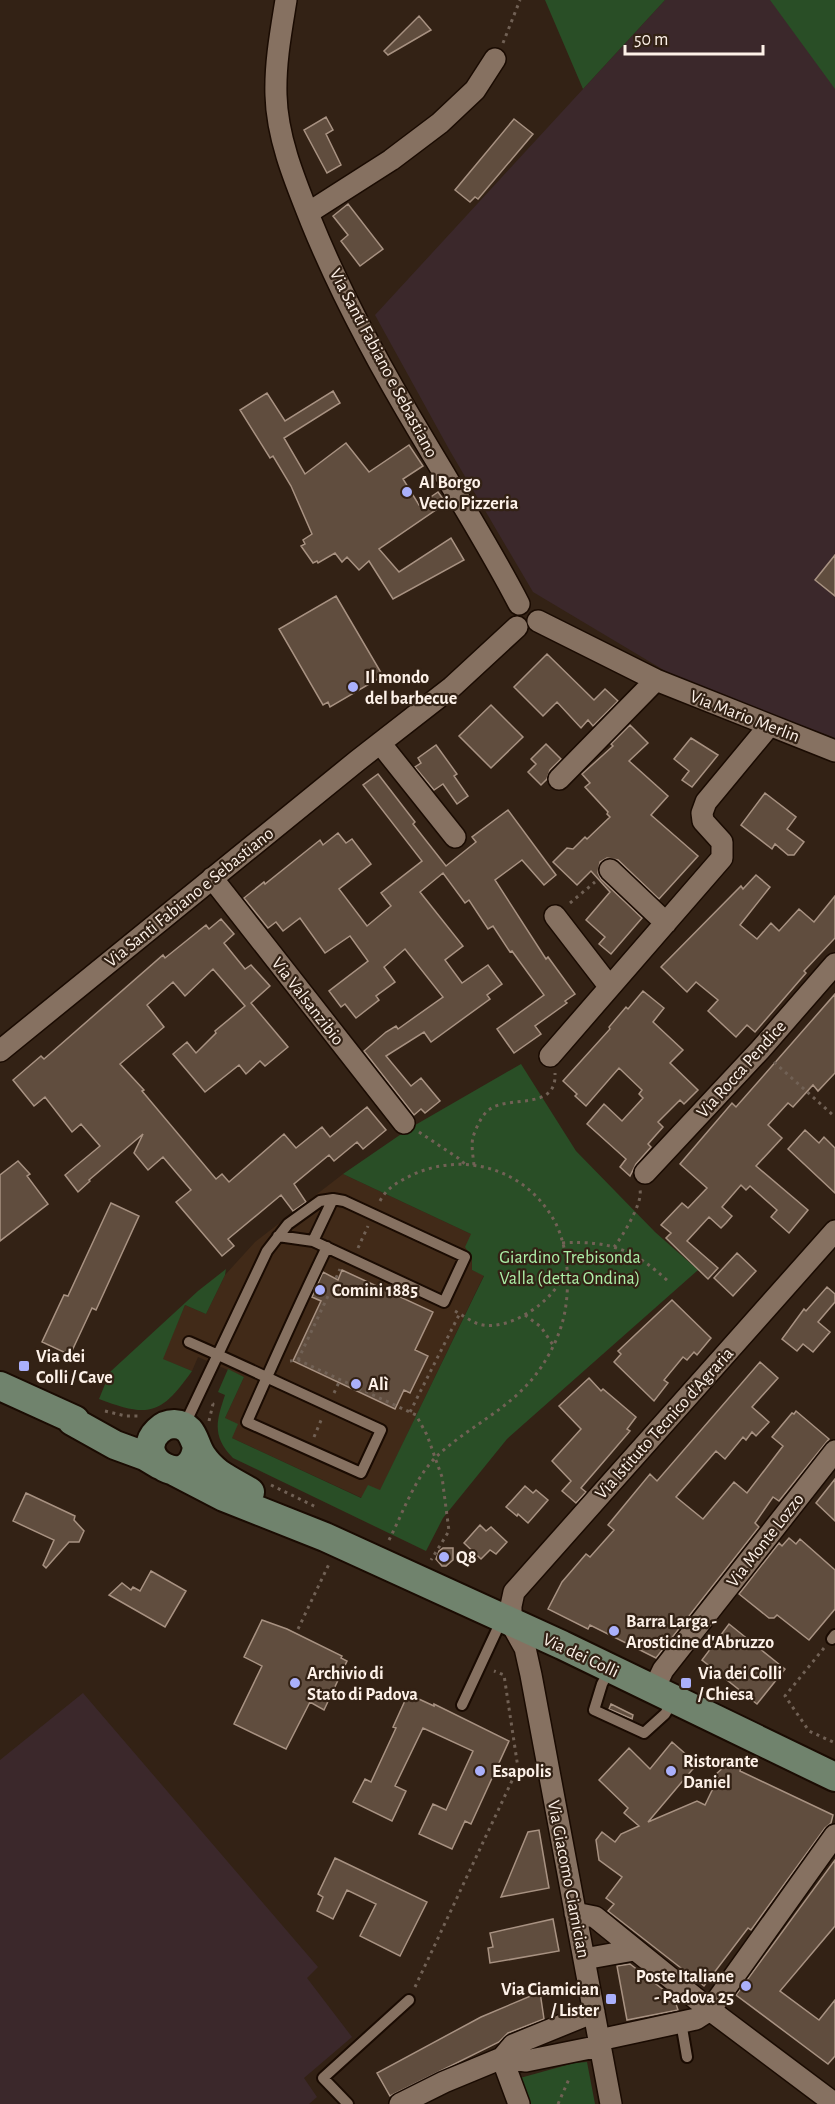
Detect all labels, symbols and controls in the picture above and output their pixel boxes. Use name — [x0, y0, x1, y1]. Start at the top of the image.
scale bar — [625, 18, 763, 56]
text: 50 m — [634, 31, 668, 49]
street label: Via Santi Fabiano e Sebastiano — [326, 266, 441, 461]
place label: Al Borgo Vecio Pizzeria — [419, 474, 519, 513]
marker: Al Borgo Vecio Pizzeria — [400, 485, 414, 499]
place label: Il mondo del barbecue — [365, 669, 457, 708]
marker: Il mondo del barbecue — [346, 680, 360, 694]
street label: Via Mario Merlin — [687, 688, 802, 746]
street label: Via Santi Fabiano e Sebastiano — [102, 824, 277, 971]
street label: Via Valsanzibio — [267, 954, 347, 1049]
street label: Via Rocca Pendice — [694, 1018, 790, 1122]
park label: Giardino Trebisonda Valla (detta Ondina) — [499, 1249, 641, 1288]
place label: Comini 1885 — [332, 1282, 418, 1300]
marker: Comini 1885 — [313, 1283, 327, 1297]
street label: Via Istituto Tecnico d'Agraria — [592, 1344, 737, 1503]
place label: Via dei Colli / Cave — [36, 1348, 113, 1387]
marker: Via dei Colli / Cave — [17, 1359, 31, 1373]
place label: Alì — [368, 1376, 389, 1394]
marker: Alì — [349, 1377, 363, 1391]
street label: Via Monte Lozzo — [724, 1490, 808, 1591]
place label: Q8 — [456, 1549, 477, 1567]
marker: Q8 — [437, 1550, 451, 1564]
place label: Barra Larga - Arosticine d'Abruzzo — [626, 1613, 774, 1652]
marker: Barra Larga - Arosticine d'Abruzzo — [607, 1624, 621, 1638]
street label: Via dei Colli — [540, 1630, 621, 1681]
place label: Archivio di Stato di Padova — [307, 1665, 418, 1704]
place label: Via dei Colli / Chiesa — [697, 1665, 782, 1704]
marker: Archivio di Stato di Padova — [288, 1676, 302, 1690]
marker: Via dei Colli / Chiesa — [679, 1676, 693, 1690]
place label: Ristorante Daniel — [683, 1753, 759, 1792]
place label: Esapolis — [492, 1763, 551, 1781]
marker: Esapolis — [473, 1764, 487, 1778]
marker: Ristorante Daniel — [664, 1764, 678, 1778]
street label: Via Giacomo Ciamician — [544, 1799, 592, 1960]
place label: Poste Italiane - Padova 25 — [636, 1968, 734, 2007]
marker: Poste Italiane - Padova 25 — [739, 1979, 753, 1993]
place label: Via Ciamician / Lister — [501, 1981, 600, 2020]
marker: Via Ciamician / Lister — [604, 1992, 618, 2006]

